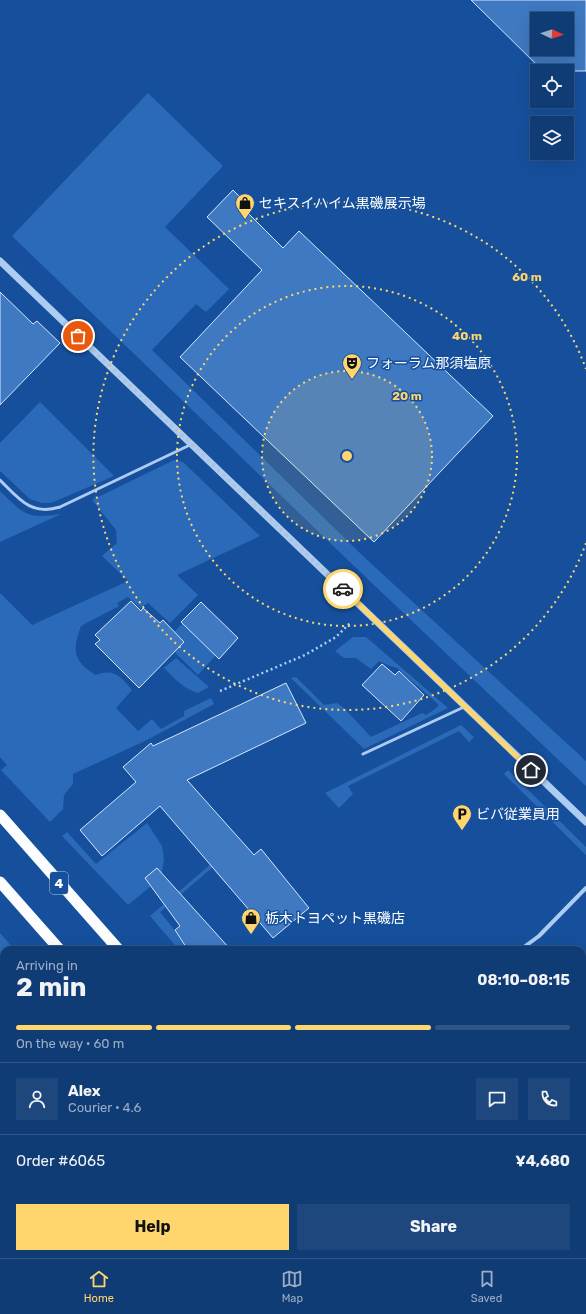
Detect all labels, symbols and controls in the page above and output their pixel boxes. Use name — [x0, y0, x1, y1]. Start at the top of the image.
north arrow — [530, 12, 574, 56]
map controls — [530, 12, 574, 160]
button: locate — [530, 64, 574, 108]
button: layers — [530, 116, 574, 160]
shop icon: セキスイハイム黒磯展示場 — [234, 192, 256, 220]
place label: セキスイハイム黒磯展示場 — [259, 195, 426, 212]
text: 60 m — [512, 270, 542, 284]
pin — [61, 319, 95, 353]
icon: bag — [67, 325, 89, 347]
text: 40 m — [452, 329, 482, 343]
theatre icon: フォーラム那須塩原 — [341, 352, 363, 380]
place label: フォーラム那須塩原 — [366, 355, 492, 372]
text: 20 m — [392, 389, 422, 403]
centre of rings — [340, 449, 354, 463]
courier — [323, 569, 363, 609]
icon: car — [332, 578, 354, 600]
pin — [514, 753, 548, 787]
icon: home — [520, 759, 542, 781]
parking icon: ビバ従業員用 — [451, 803, 473, 831]
place label: ビバ従業員用 — [476, 806, 560, 823]
road number: 4 — [50, 872, 68, 894]
shop icon: 栃木トヨペット黒磯店 — [240, 907, 262, 935]
place label: 栃木トヨペット黒磯店 — [265, 910, 405, 927]
text: Arriving in — [16, 958, 78, 973]
text: 08:10–08:15 — [477, 971, 570, 989]
text: 2 min — [16, 972, 86, 1003]
text: On the way · 60 m — [16, 1036, 124, 1051]
button: person — [16, 1078, 58, 1120]
button: chat — [476, 1078, 518, 1120]
button: phone — [528, 1078, 570, 1120]
text: Alex — [68, 1082, 101, 1100]
text: Courier · 4.6 — [68, 1100, 141, 1115]
text: Order #6065 — [16, 1152, 105, 1170]
text: ¥4,680 — [515, 1152, 570, 1170]
button: Help — [16, 1204, 289, 1250]
button: Share — [297, 1204, 570, 1250]
tab: Home — [84, 1268, 114, 1305]
tab: Map — [281, 1268, 303, 1305]
tab: Saved — [471, 1268, 502, 1305]

